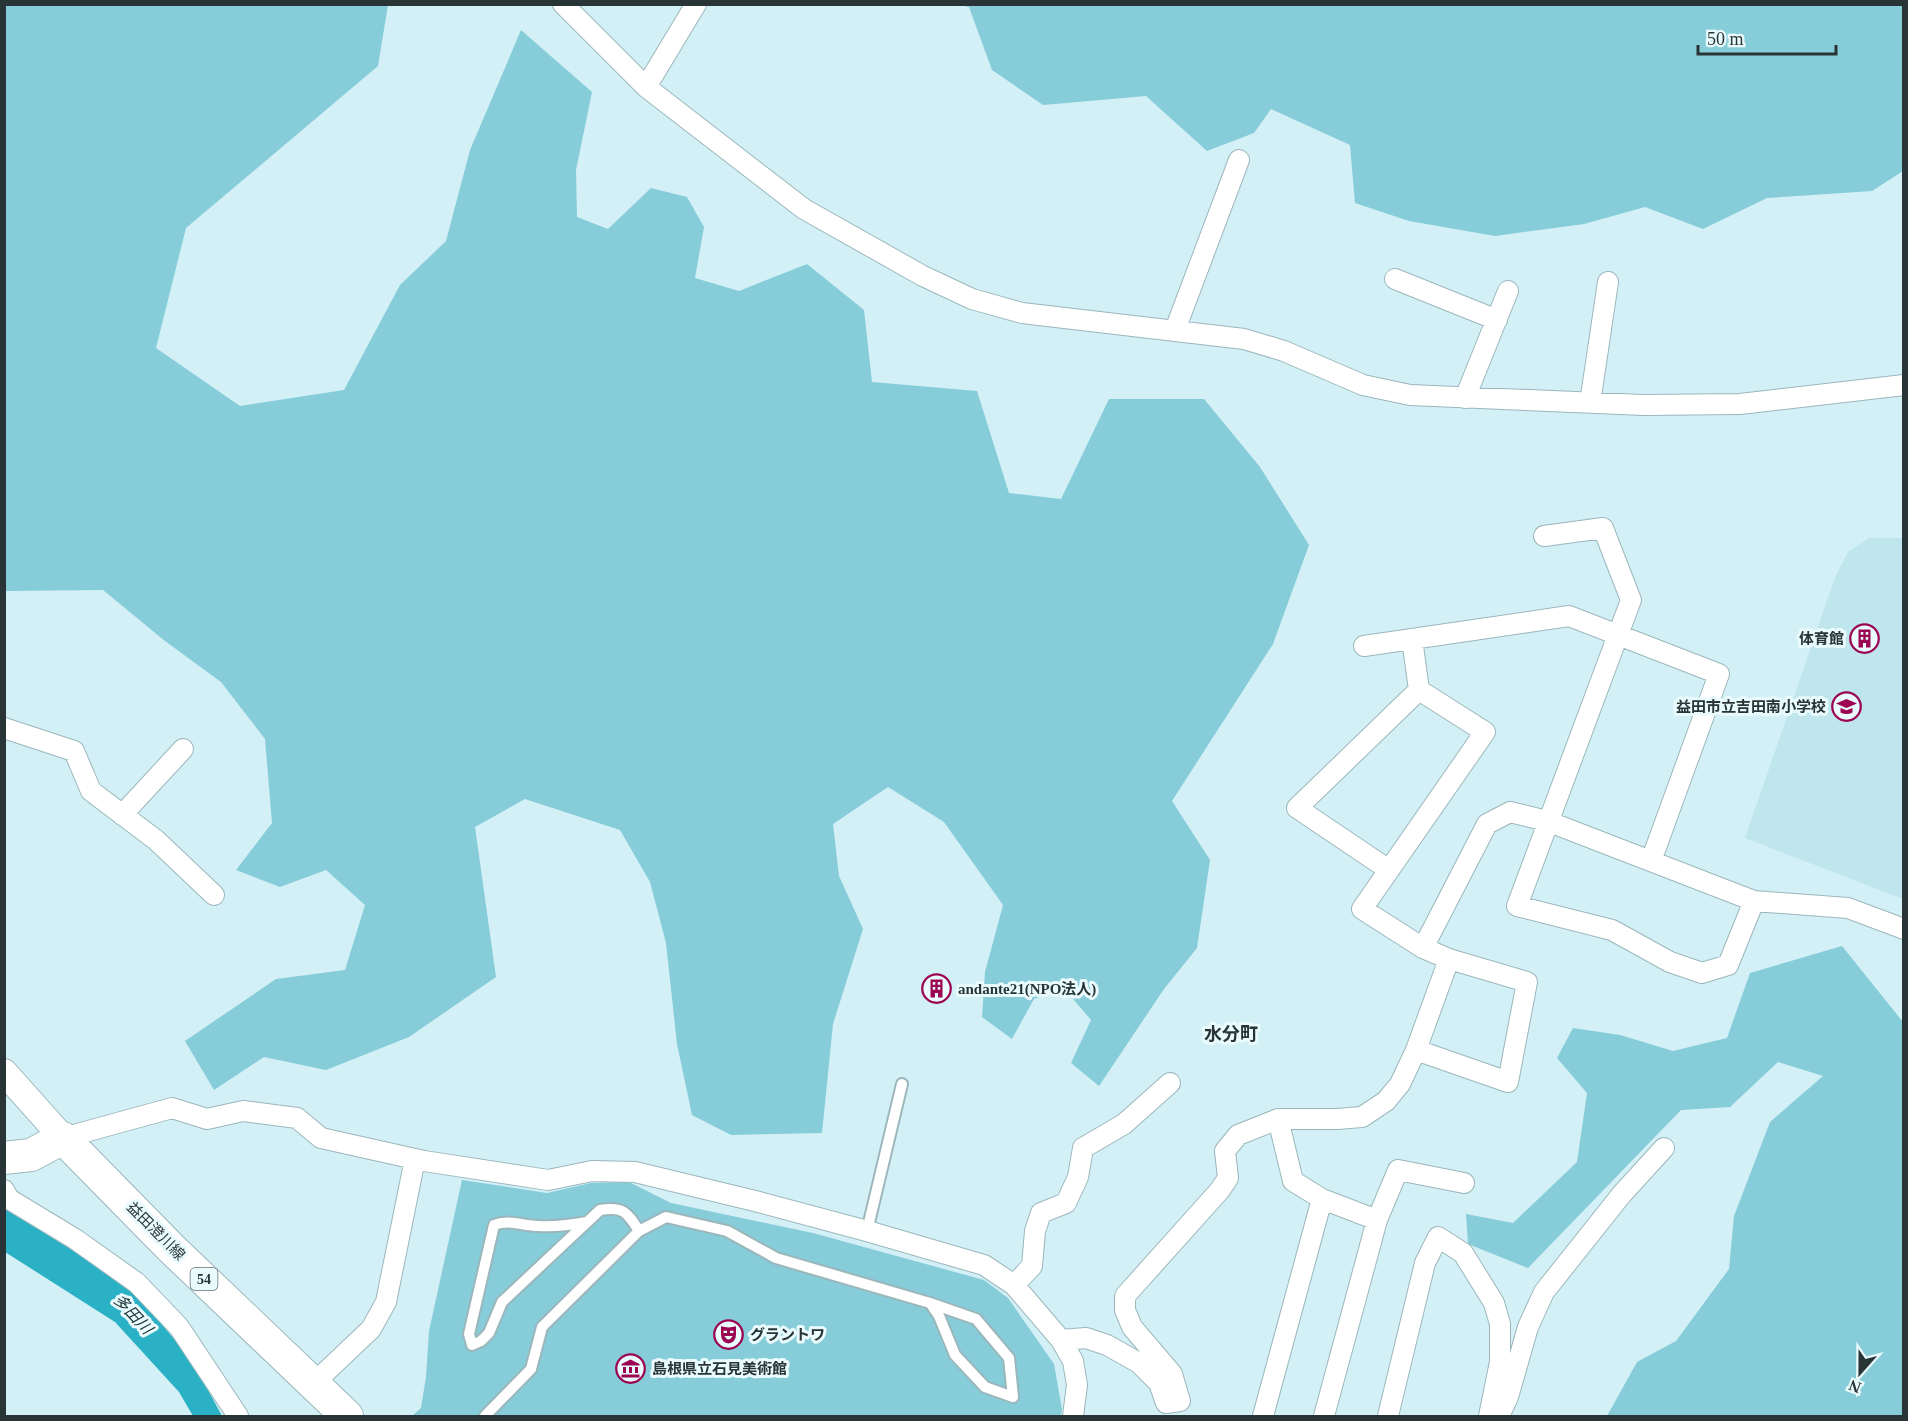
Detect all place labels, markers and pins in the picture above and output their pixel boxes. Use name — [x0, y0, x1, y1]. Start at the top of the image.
building icon: 体育館 — [1849, 623, 1881, 655]
place label: 体育館 — [1799, 631, 1844, 647]
school or university icon: 益田市立吉田南小学校 — [1831, 691, 1863, 723]
place label: 益田市立吉田南小学校 — [1676, 699, 1826, 715]
building icon: andante21(NPO法人) — [921, 973, 953, 1005]
place label: andante21(NPO法人) — [958, 981, 1096, 998]
theatre icon: グラントワ — [713, 1319, 745, 1351]
place label: グラントワ — [750, 1327, 825, 1343]
museum icon: 島根県立石見美術館 — [615, 1353, 647, 1385]
place label: 島根県立石見美術館 — [652, 1360, 787, 1377]

